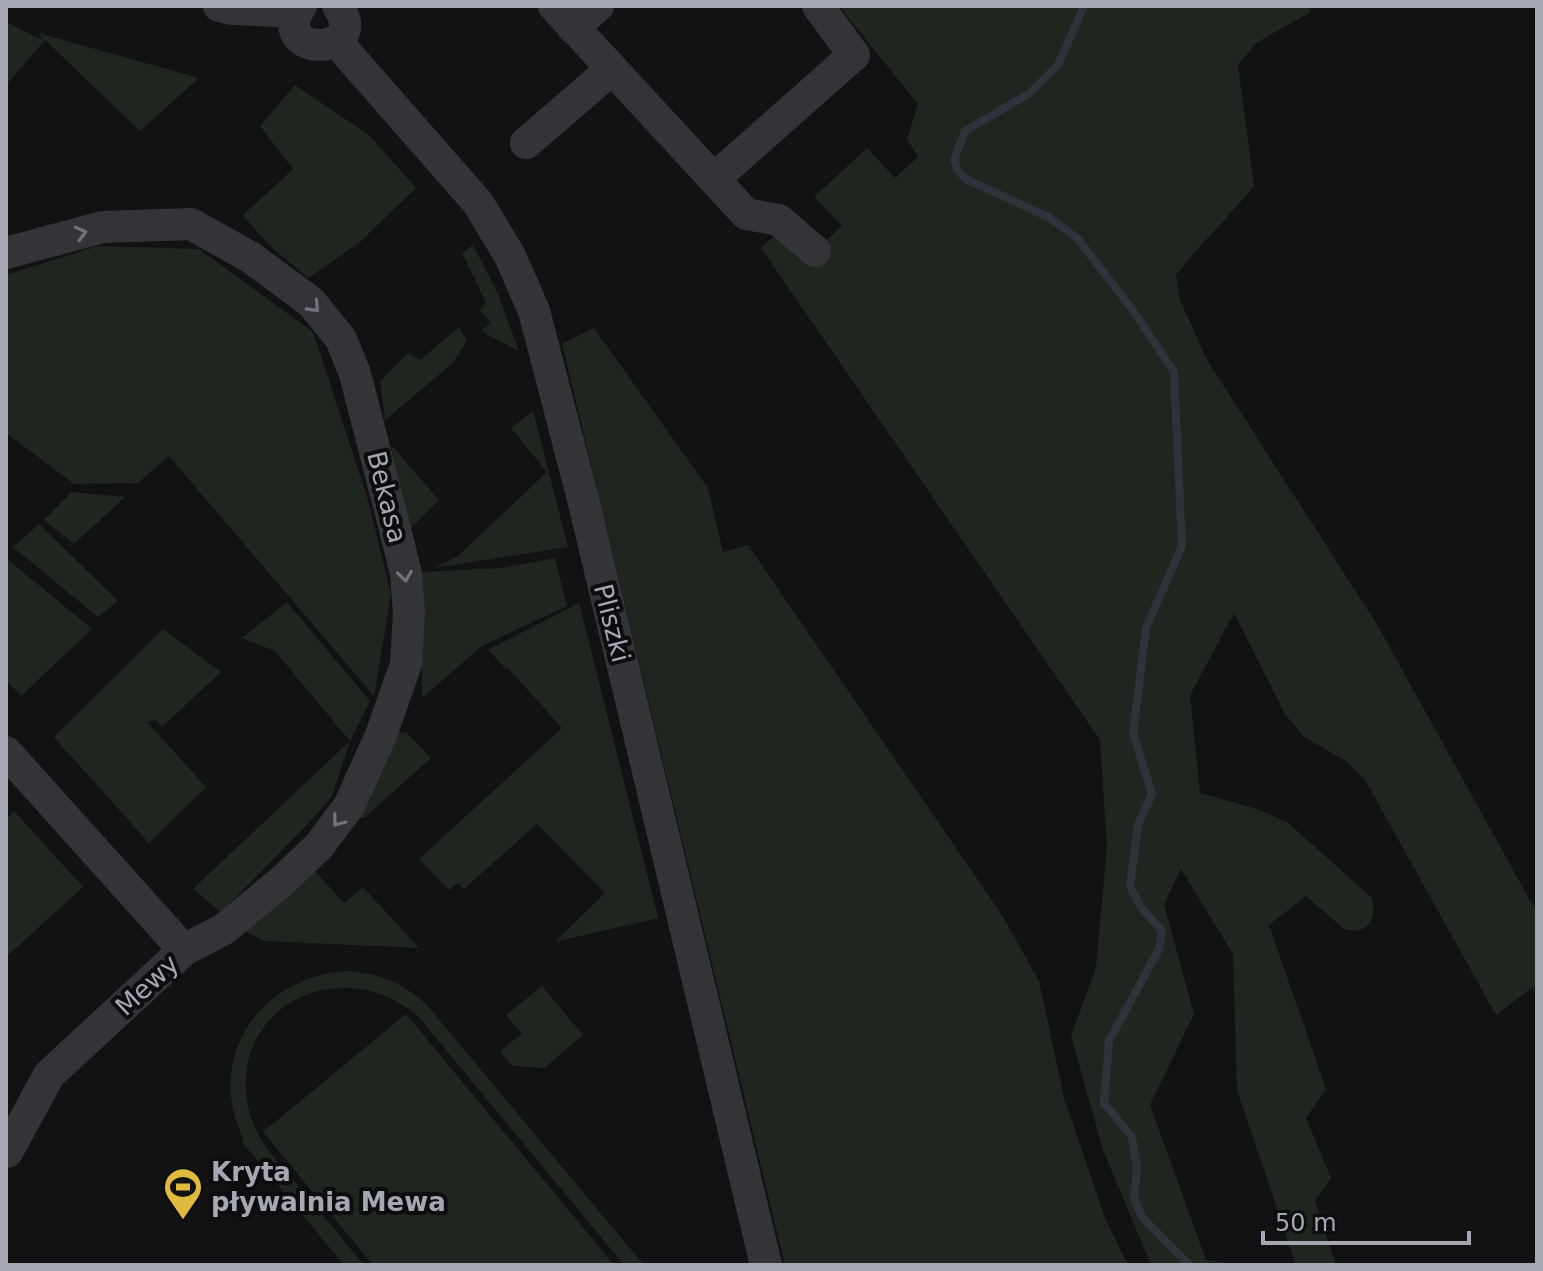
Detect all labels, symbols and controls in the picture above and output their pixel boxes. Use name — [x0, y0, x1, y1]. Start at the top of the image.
one-way arrow — [74, 225, 88, 242]
one-way arrow — [305, 298, 320, 312]
street label: Bekasa — [361, 448, 413, 546]
one-way arrow — [396, 570, 413, 583]
street label: Pliszki — [588, 581, 636, 665]
one-way arrow — [333, 813, 348, 827]
street label: Mewy — [109, 948, 185, 1022]
place label: Kryta pływalnia Mewa — [211, 1157, 446, 1217]
sports icon: Kryta pływalnia Mewa — [162, 1166, 204, 1221]
scale bar — [1263, 1195, 1469, 1245]
text: 50 m — [1275, 1209, 1337, 1237]

